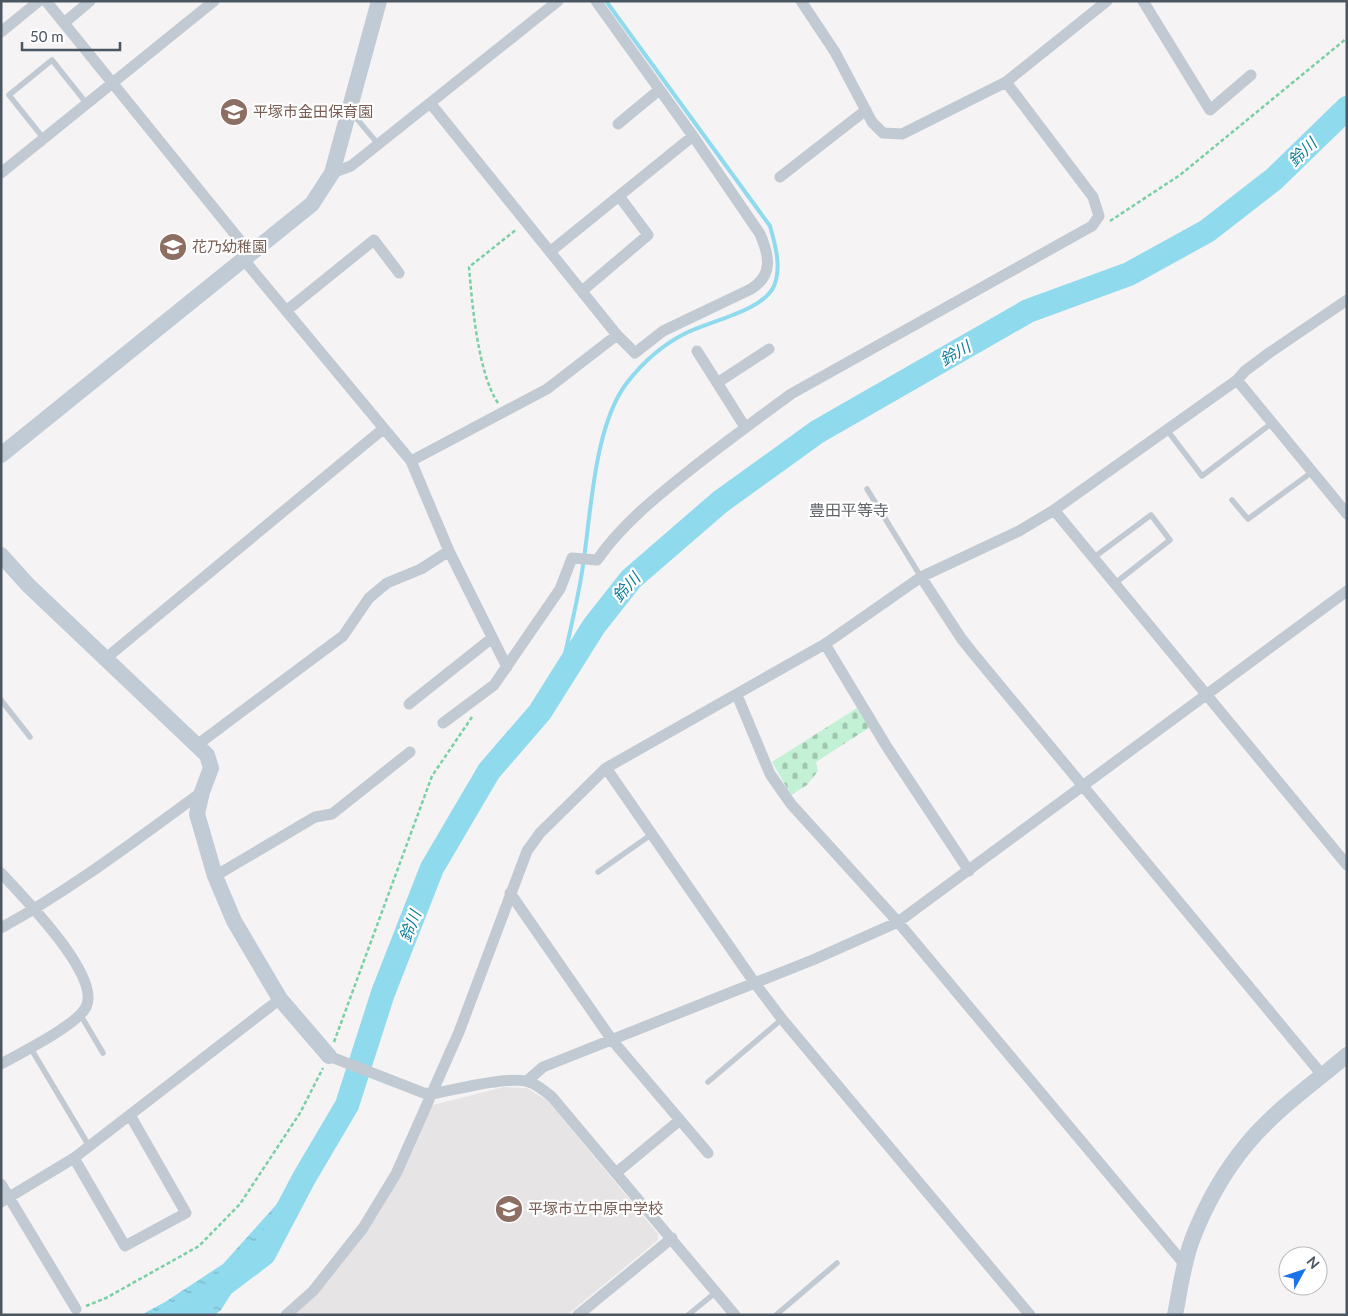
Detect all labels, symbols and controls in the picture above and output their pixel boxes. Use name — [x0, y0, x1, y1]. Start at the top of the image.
scale bar — [22, 20, 120, 52]
text: 50 m — [30, 27, 64, 45]
school or university icon: 平塚市金田保育園 — [219, 97, 249, 127]
place label: 平塚市金田保育園 — [253, 102, 373, 120]
water label: 鈴川 — [1284, 132, 1321, 170]
school or university icon: 花乃幼稚園 — [158, 232, 188, 262]
place label: 花乃幼稚園 — [192, 237, 267, 255]
water label: 鈴川 — [936, 335, 975, 369]
district label: 豊田平等寺 — [809, 500, 889, 519]
water label: 鈴川 — [608, 567, 645, 605]
water label: 鈴川 — [395, 906, 425, 944]
school or university icon: 平塚市立中原中学校 — [494, 1194, 524, 1224]
place label: 平塚市立中原中学校 — [528, 1199, 663, 1217]
north arrow — [1278, 1246, 1328, 1296]
text: N — [1303, 1253, 1323, 1272]

